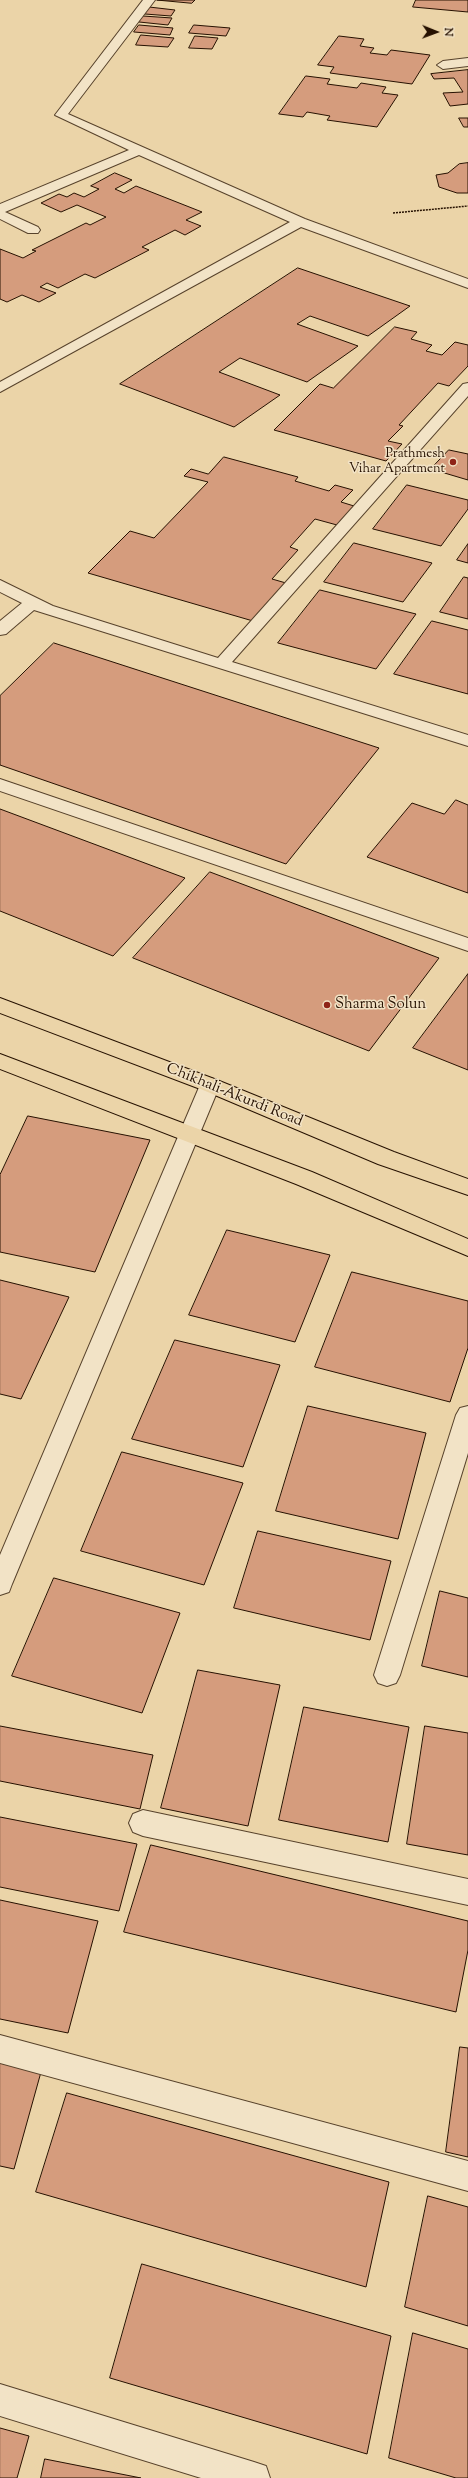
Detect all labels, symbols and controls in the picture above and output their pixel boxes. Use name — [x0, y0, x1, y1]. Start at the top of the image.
north arrow — [416, 12, 456, 52]
text: N — [440, 28, 456, 37]
place label: Prathmesh Vihar Apartment — [349, 447, 445, 478]
marker: Prathmesh Vihar Apartment — [448, 457, 458, 467]
place label: Sharma Solun — [335, 996, 426, 1014]
marker: Sharma Solun — [322, 1000, 332, 1010]
street label: Chikhali-Akurdi Road — [163, 1060, 305, 1132]

